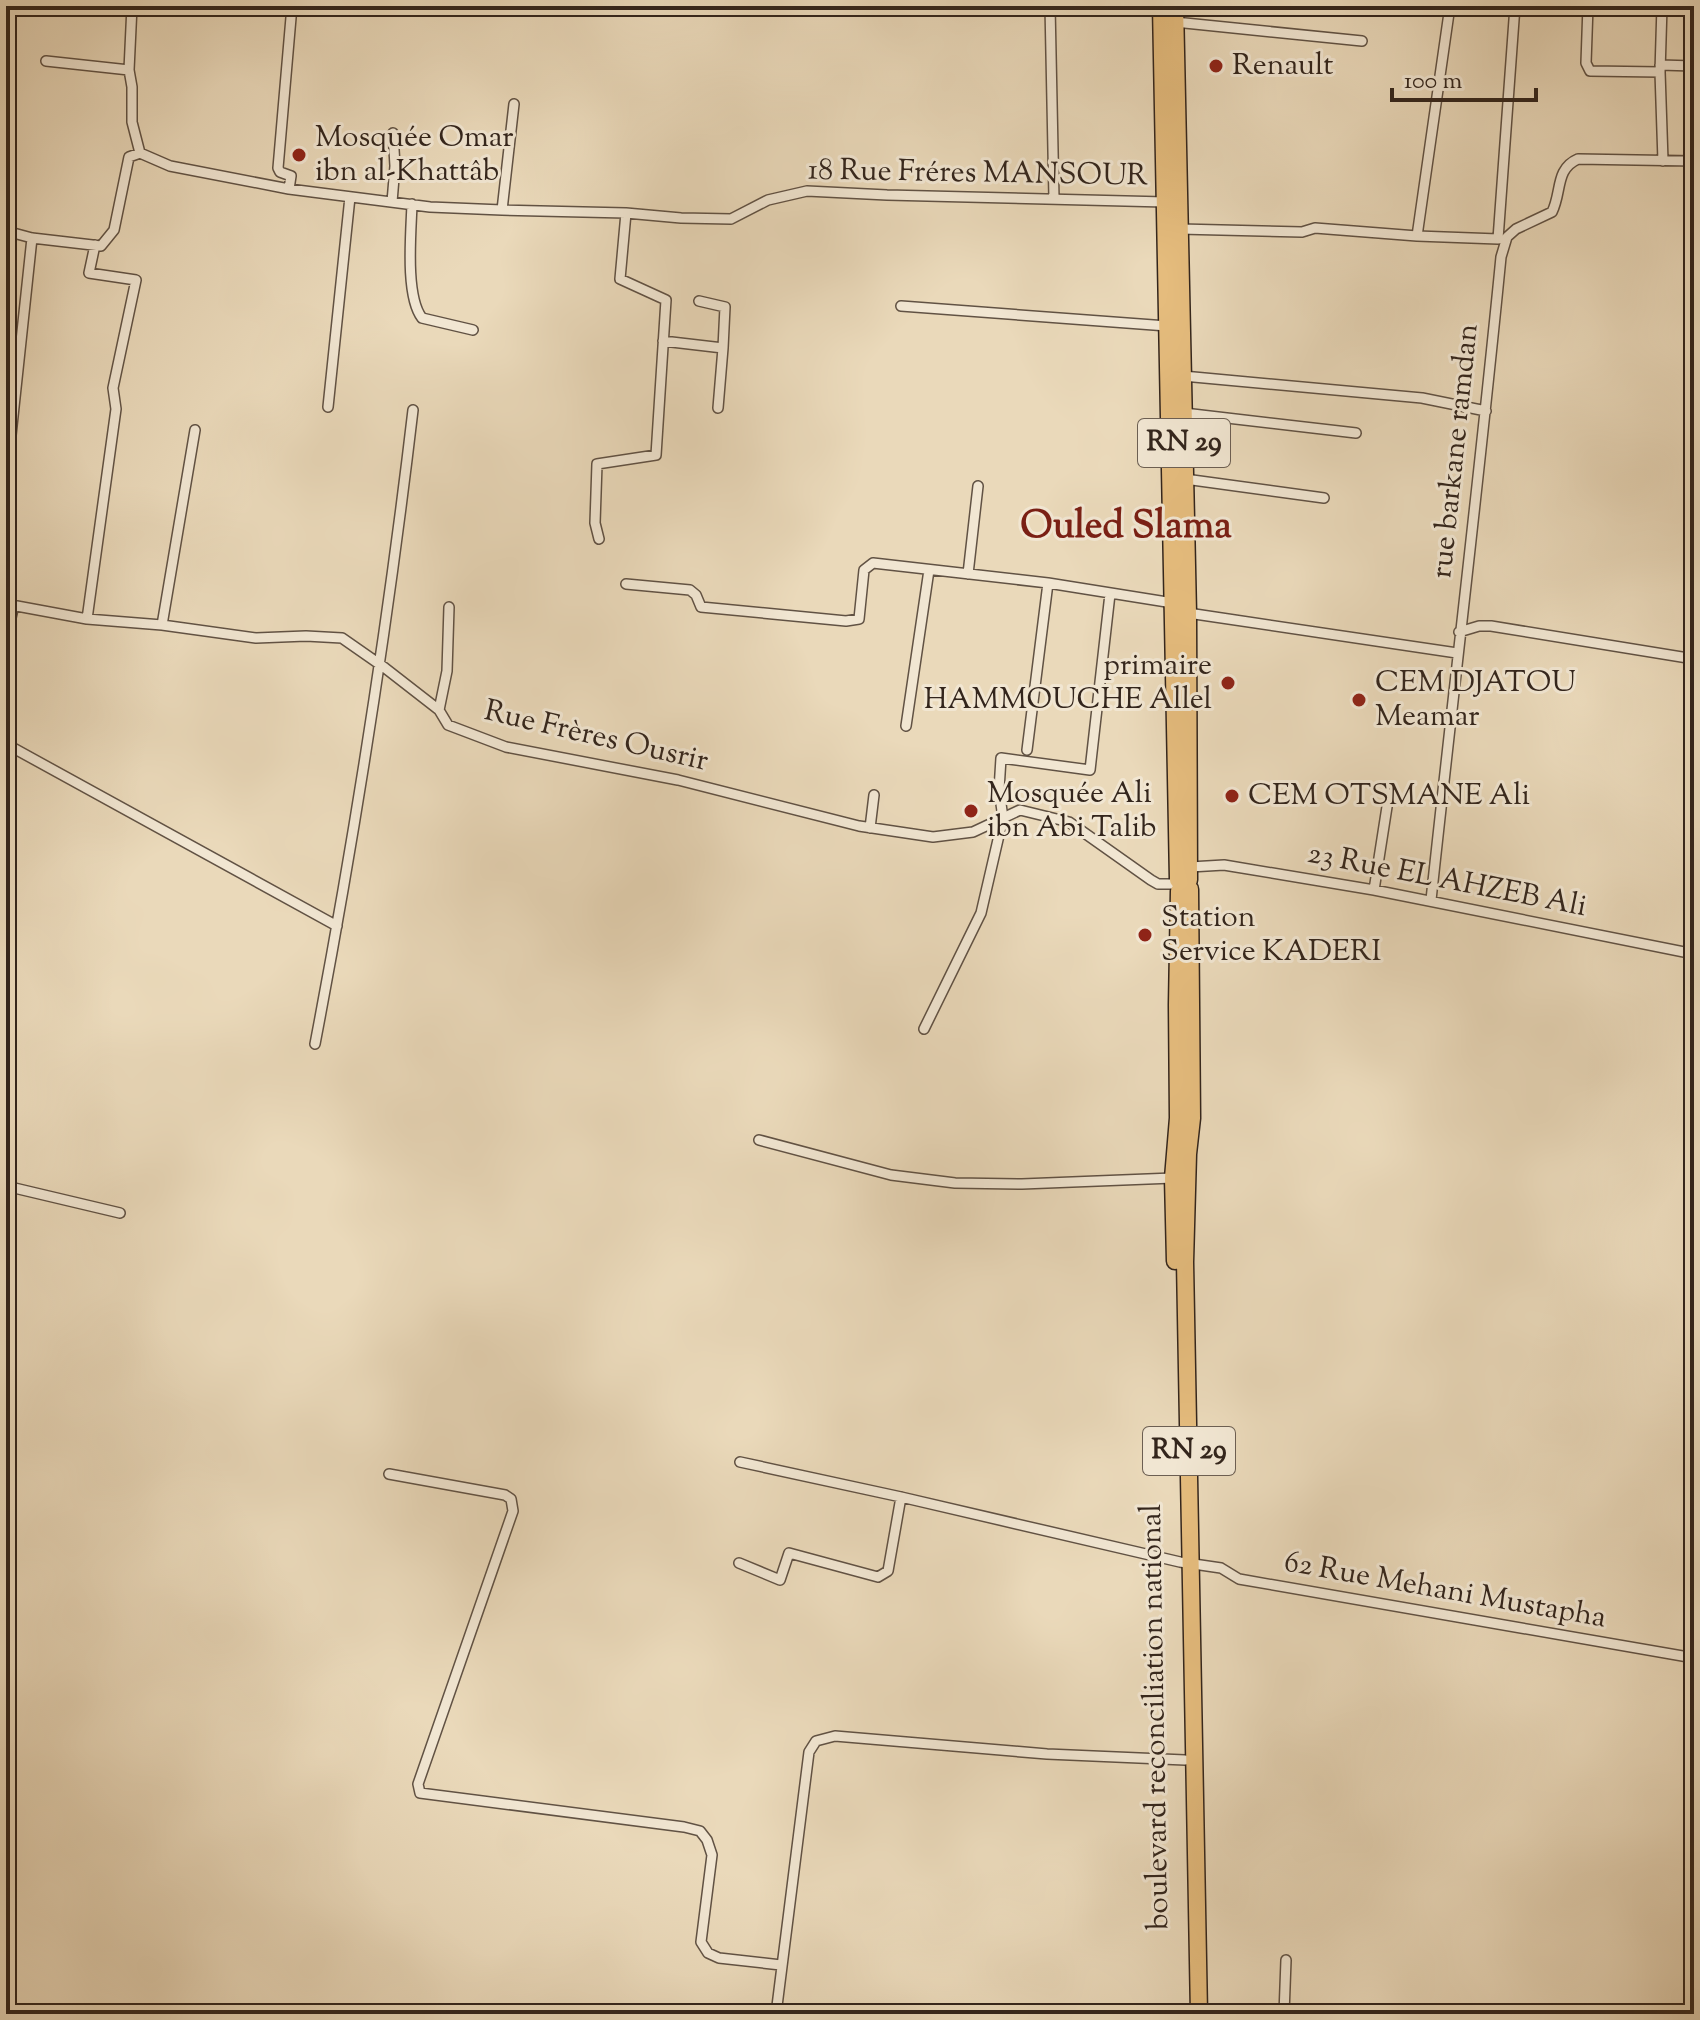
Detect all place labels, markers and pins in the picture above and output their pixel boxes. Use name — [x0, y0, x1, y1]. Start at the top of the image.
place label: Renault — [1232, 45, 1333, 88]
marker: Renault — [1207, 57, 1225, 75]
place label: Mosquée Omar ibn al-Khattâb — [315, 117, 513, 194]
marker: Mosquée Omar ibn al-Khattâb — [290, 146, 308, 164]
place label: primaire HAMMOUCHE Allel — [924, 645, 1212, 722]
place label: CEM DJATOU Meamar — [1375, 662, 1576, 739]
marker: primaire HAMMOUCHE Allel — [1219, 674, 1237, 692]
marker: CEM DJATOU Meamar — [1350, 691, 1368, 709]
place label: Mosquée Ali ibn Abi Talib — [987, 773, 1156, 850]
place label: CEM OTSMANE Ali — [1248, 775, 1530, 818]
marker: CEM OTSMANE Ali — [1223, 787, 1241, 805]
marker: Mosquée Ali ibn Abi Talib — [962, 802, 980, 820]
place label: Station Service KADERI — [1161, 897, 1382, 974]
marker: Station Service KADERI — [1136, 926, 1154, 944]

